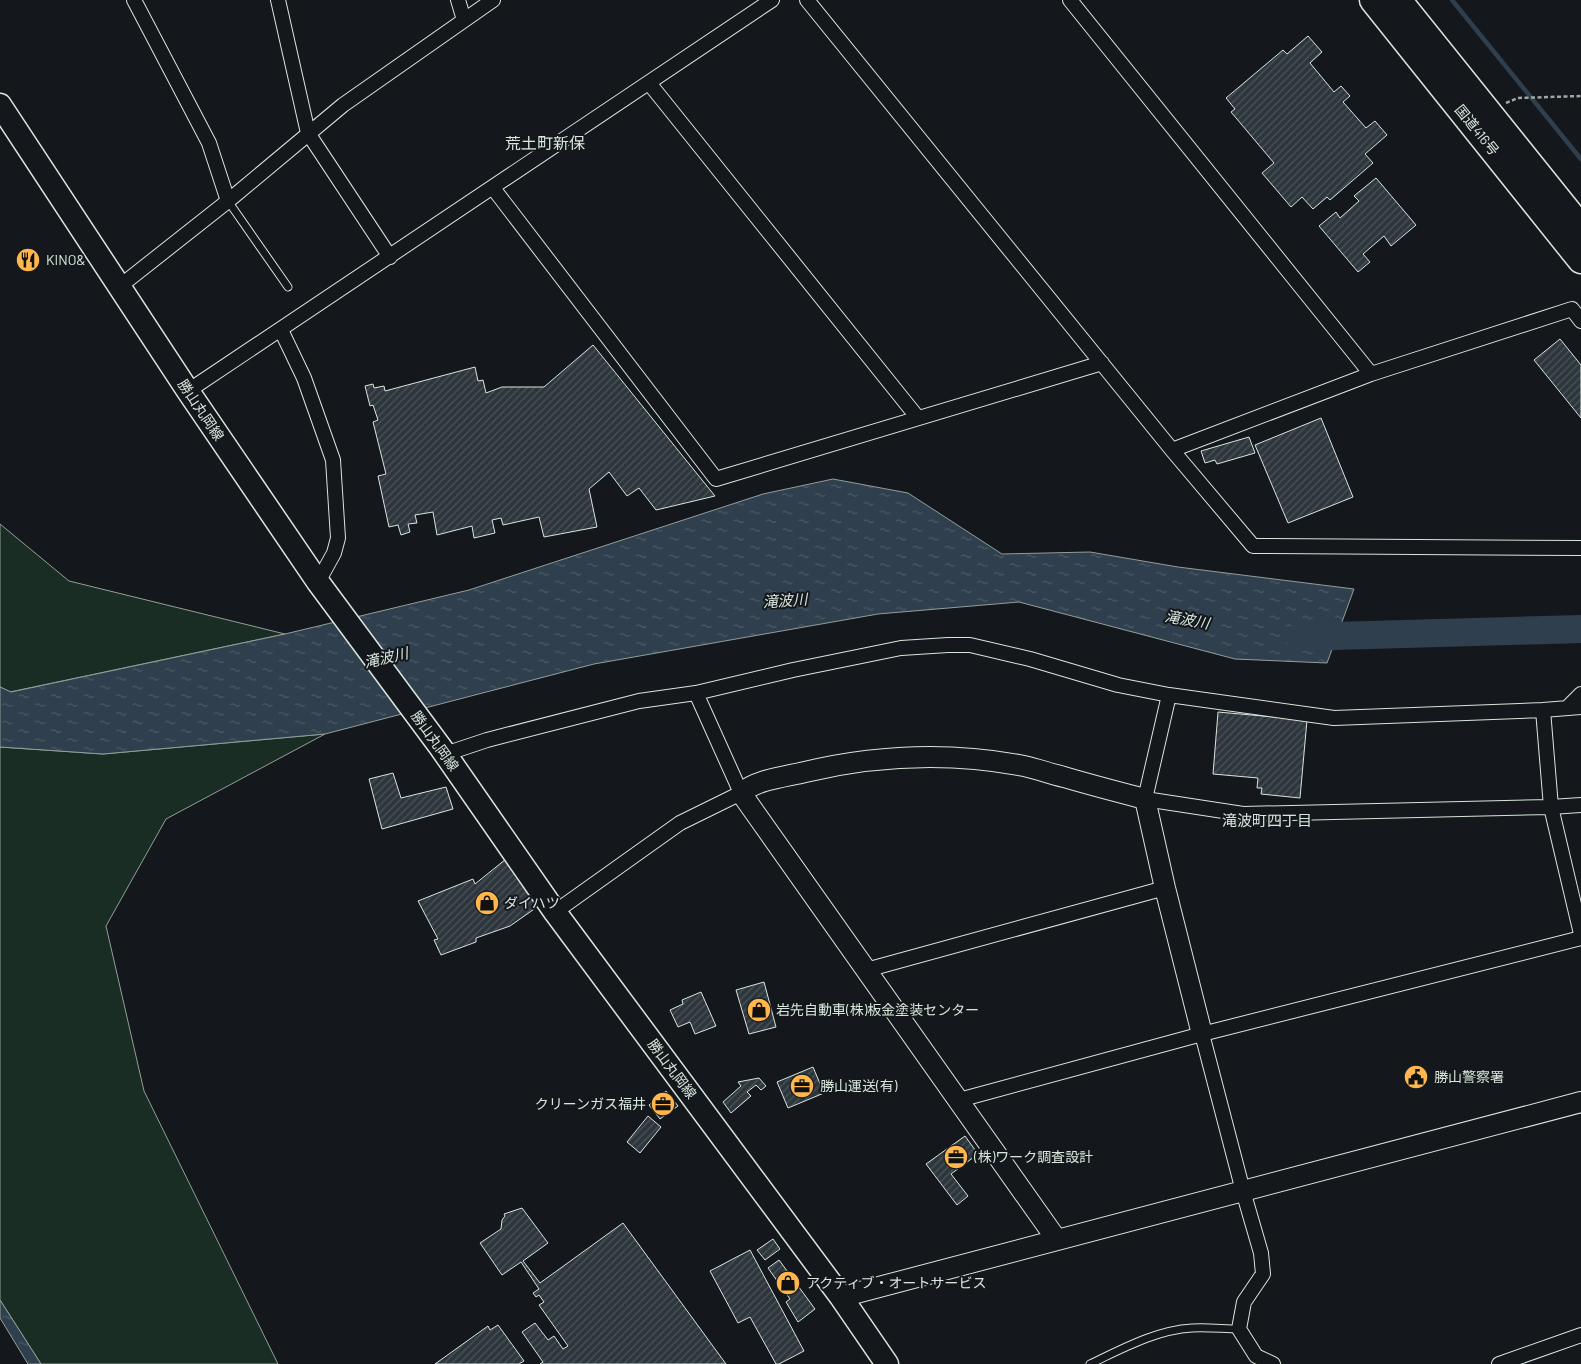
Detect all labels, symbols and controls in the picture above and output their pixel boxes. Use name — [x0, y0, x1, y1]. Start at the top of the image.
street label: 国道416号 — [1452, 101, 1503, 159]
district label: 荒土町新保 — [505, 133, 585, 152]
restaurant icon: KINO& — [15, 247, 41, 273]
place label: KINO& — [46, 251, 86, 268]
street label: 勝山丸岡線 — [175, 376, 228, 443]
water label: 滝波川 — [762, 589, 810, 611]
water label: 滝波川 — [1163, 606, 1213, 632]
water label: 滝波川 — [362, 643, 412, 671]
street label: 勝山丸岡線 — [408, 707, 463, 774]
district label: 滝波町四丁目 — [1222, 811, 1312, 829]
shop icon: ダイハツ — [474, 890, 500, 916]
place label: ダイハツ — [504, 894, 560, 911]
shop icon: 岩先自動車(株)板金塗装センター — [746, 997, 772, 1023]
place label: 岩先自動車(株)板金塗装センター — [776, 1001, 979, 1018]
street label: 勝山丸岡線 — [645, 1036, 700, 1102]
public building icon: 勝山警察署 — [1403, 1064, 1429, 1090]
place label: 勝山警察署 — [1434, 1068, 1504, 1085]
office icon: 勝山運送(有) — [789, 1073, 815, 1099]
place label: 勝山運送(有) — [820, 1077, 898, 1094]
office icon: クリーンガス福井 — [650, 1091, 676, 1117]
place label: クリーンガス福井 — [535, 1095, 646, 1112]
office icon: (株)ワーク調査設計 — [943, 1144, 969, 1170]
place label: (株)ワーク調査設計 — [973, 1148, 1093, 1165]
shop icon: アクティブ・オートサービス — [775, 1270, 801, 1296]
place label: アクティブ・オートサービス — [806, 1274, 986, 1291]

